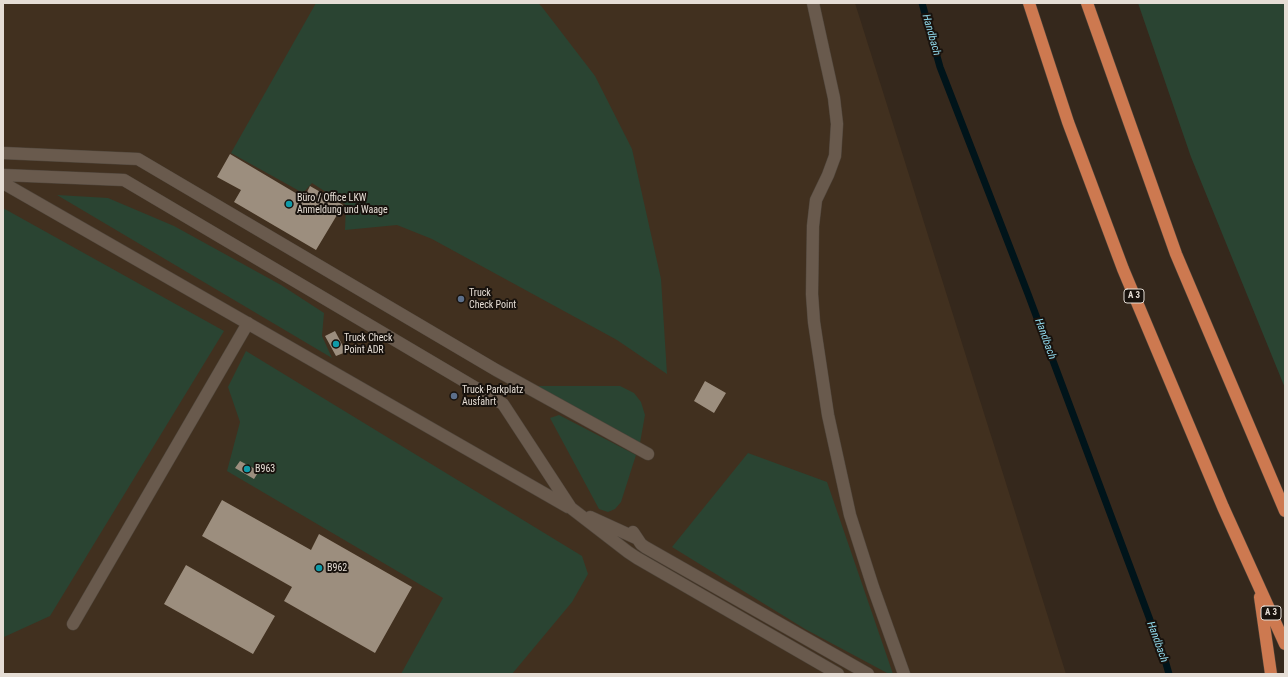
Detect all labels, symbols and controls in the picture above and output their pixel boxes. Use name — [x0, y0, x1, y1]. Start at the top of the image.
water label: Handbach — [919, 13, 943, 57]
place label: Büro / Office LKW Anmeldung und Waage — [297, 192, 388, 216]
marker: Büro / Office LKW Anmeldung und Waage — [284, 199, 294, 209]
place label: Truck Check Point — [469, 287, 516, 310]
road number: A 3 — [1124, 289, 1144, 303]
marker: Truck Check Point — [456, 294, 466, 304]
water label: Handbach — [1032, 317, 1058, 361]
place label: Truck Check Point ADR — [344, 332, 392, 356]
marker: Truck Check Point ADR — [331, 339, 341, 349]
place label: Truck Parkplatz Ausfahrt — [462, 384, 523, 408]
marker: Truck Parkplatz Ausfahrt — [449, 391, 459, 401]
place label: B963 — [255, 463, 275, 475]
marker: B963 — [242, 464, 252, 474]
place label: B962 — [327, 562, 347, 574]
marker: B962 — [314, 563, 324, 573]
road number: A 3 — [1261, 606, 1281, 620]
water label: Handbach — [1144, 620, 1170, 664]

